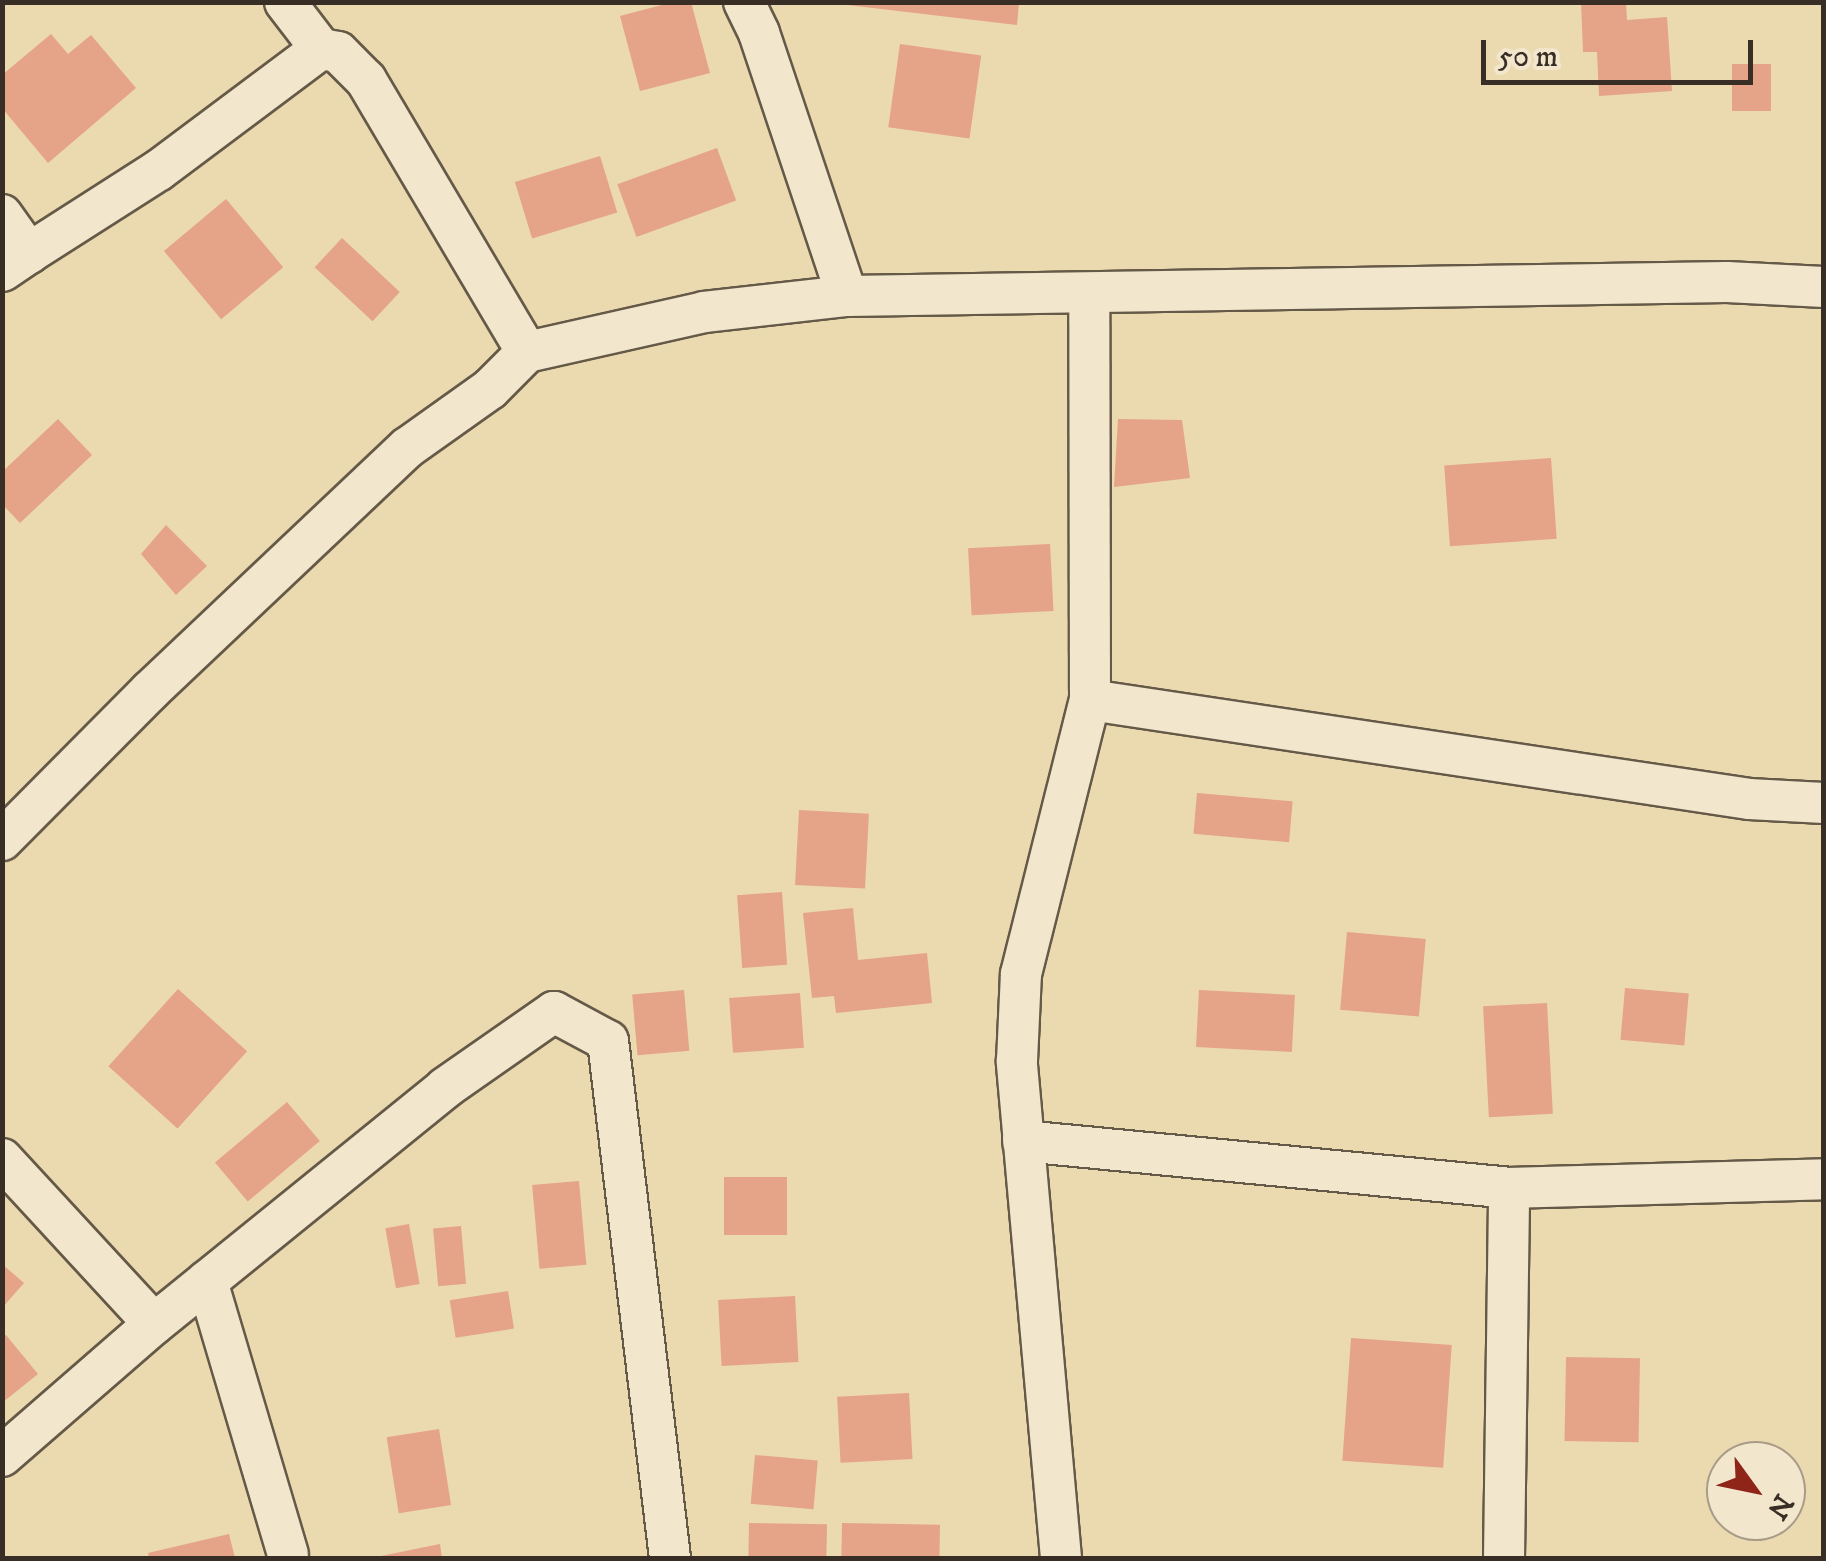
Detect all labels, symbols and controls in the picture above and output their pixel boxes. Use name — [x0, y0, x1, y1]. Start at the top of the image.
scale bar — [1486, 20, 1758, 82]
text: 50 m — [1498, 39, 1558, 76]
north arrow — [1706, 1441, 1806, 1541]
text: N — [1759, 1487, 1801, 1526]

